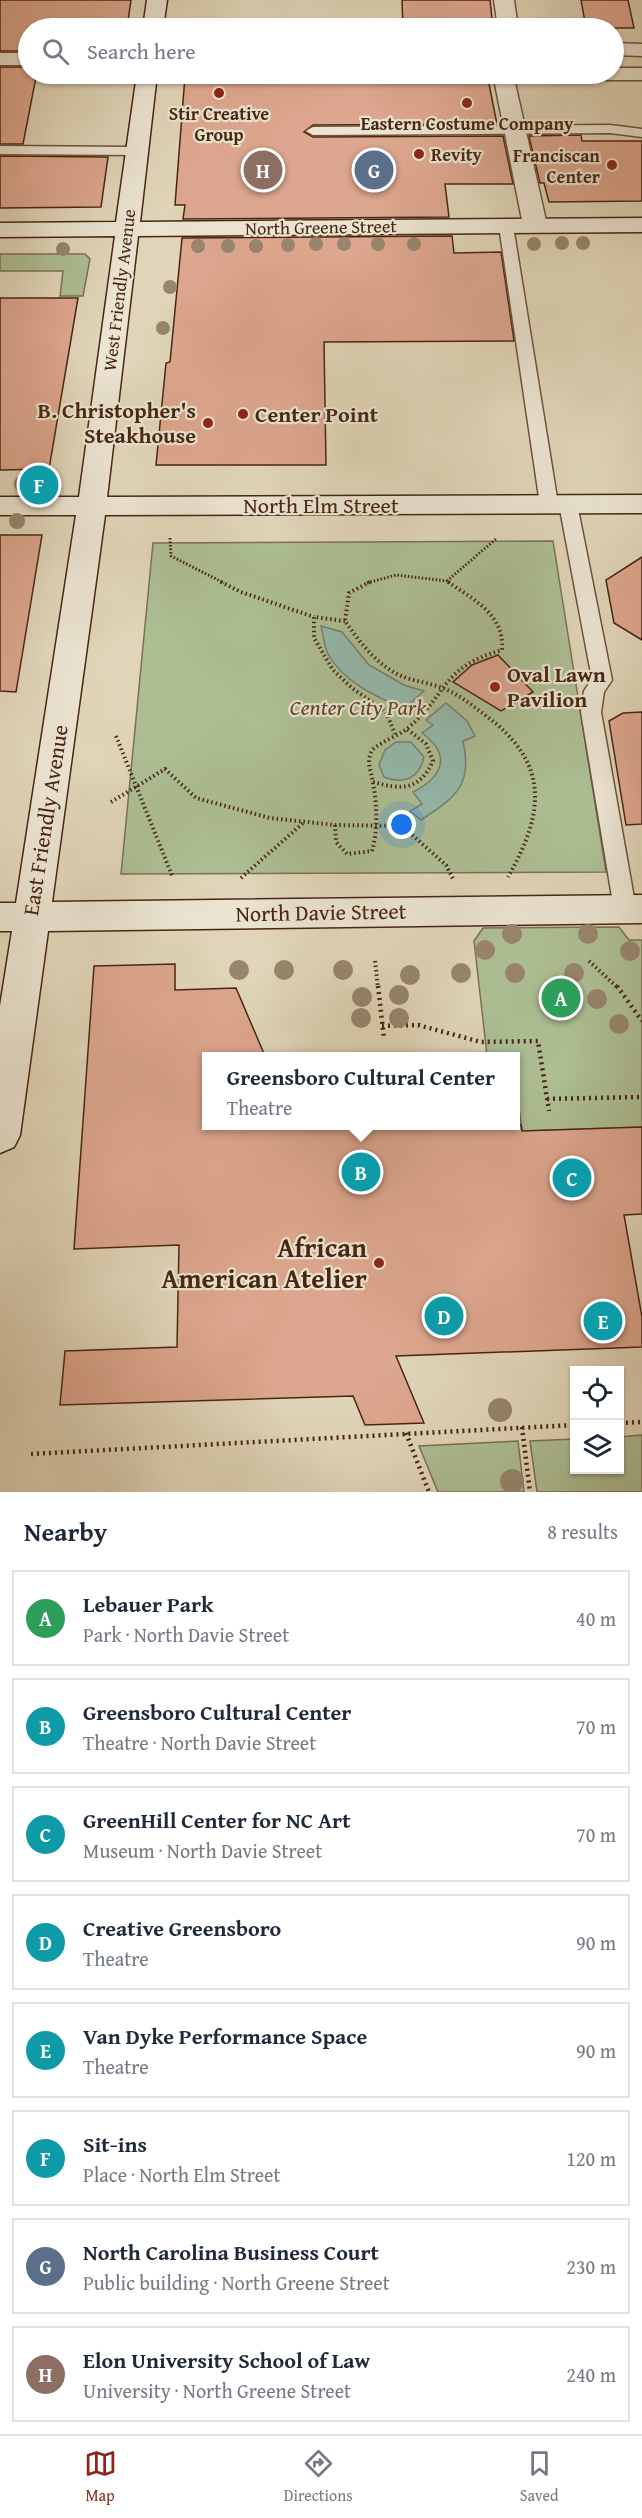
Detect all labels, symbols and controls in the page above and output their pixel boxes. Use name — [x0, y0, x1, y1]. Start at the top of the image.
search box — [18, 18, 624, 84]
icon: search — [39, 35, 72, 68]
text: Search here — [87, 35, 196, 67]
marker: Stir Creative Group — [212, 86, 226, 100]
marker: Eastern Costume Company — [460, 96, 474, 110]
place label: Stir Creative Group — [169, 100, 269, 148]
place label: Eastern Costume Company — [361, 110, 574, 137]
place label: Revity — [431, 141, 483, 168]
place label: Franciscan Center — [513, 142, 601, 190]
marker: Revity — [412, 147, 426, 161]
pin: H — [244, 148, 282, 192]
pin: G — [354, 148, 394, 192]
marker: Franciscan Center — [605, 158, 619, 172]
street label: West Friendly Avenue — [96, 207, 142, 373]
street label: North Greene Street — [245, 212, 398, 242]
place label: B. Christopher's Steakhouse — [37, 394, 196, 451]
place label: Center Point — [255, 398, 379, 430]
marker: Center Point — [236, 407, 250, 421]
marker: B. Christopher's Steakhouse — [201, 416, 215, 430]
pin: F — [20, 462, 58, 508]
street label: North Elm Street — [243, 489, 399, 521]
place label: Oval Lawn Pavilion — [507, 658, 606, 715]
marker: Oval Lawn Pavilion — [488, 680, 502, 694]
park label: Center City Park — [290, 691, 427, 723]
street label: East Friendly Avenue — [14, 722, 76, 918]
your location — [387, 810, 416, 839]
street label: North Davie Street — [235, 895, 407, 929]
pin: A — [542, 976, 580, 1020]
popup — [202, 1052, 520, 1130]
text: Greensboro Cultural Center — [227, 1061, 495, 1093]
text: Theatre — [227, 1093, 292, 1122]
pin: B — [342, 1150, 380, 1194]
pin: C — [552, 1156, 592, 1200]
place label: African American Atelier — [161, 1227, 368, 1298]
marker: African American Atelier — [372, 1256, 386, 1270]
pin: D — [424, 1294, 464, 1338]
pin: E — [584, 1298, 622, 1344]
map controls — [570, 1366, 624, 1474]
button: locate — [570, 1366, 624, 1420]
button: layers — [570, 1420, 624, 1474]
text: Nearby — [24, 1512, 107, 1551]
text: 8 results — [547, 1517, 618, 1546]
text: Lebauer Park — [83, 1588, 214, 1620]
text: A — [39, 1604, 52, 1633]
text: 40 m — [576, 1604, 616, 1633]
text: Park · North Davie Street — [83, 1620, 289, 1649]
text: Greensboro Cultural Center — [83, 1696, 351, 1728]
text: B — [39, 1712, 52, 1741]
text: 70 m — [576, 1712, 616, 1741]
text: Theatre · North Davie Street — [83, 1728, 316, 1757]
text: GreenHill Center for NC Art — [83, 1804, 350, 1836]
text: C — [40, 1820, 51, 1849]
text: 70 m — [576, 1820, 616, 1849]
text: Museum · North Davie Street — [83, 1836, 322, 1865]
text: Creative Greensboro — [83, 1912, 281, 1944]
text: D — [39, 1928, 52, 1957]
text: 90 m — [576, 1928, 616, 1957]
text: Theatre — [83, 1944, 149, 1973]
text: Van Dyke Performance Space — [83, 2020, 367, 2052]
text: E — [40, 2036, 51, 2065]
text: 90 m — [576, 2036, 616, 2065]
text: Theatre — [83, 2052, 149, 2081]
text: Sit-ins — [83, 2128, 147, 2160]
text: F — [40, 2144, 51, 2173]
text: 120 m — [566, 2144, 616, 2173]
text: Place · North Elm Street — [83, 2160, 281, 2189]
text: North Carolina Business Court — [83, 2236, 379, 2268]
text: G — [39, 2252, 52, 2281]
text: 230 m — [566, 2252, 616, 2281]
text: Public building · North Greene Street — [83, 2268, 390, 2297]
text: Elon University School of Law — [83, 2344, 370, 2376]
text: H — [39, 2360, 52, 2389]
text: 240 m — [566, 2360, 616, 2389]
text: University · North Greene Street — [83, 2376, 351, 2405]
tab: Map — [84, 2447, 117, 2507]
tab: Directions — [284, 2447, 353, 2507]
tab: Saved — [520, 2447, 558, 2507]

